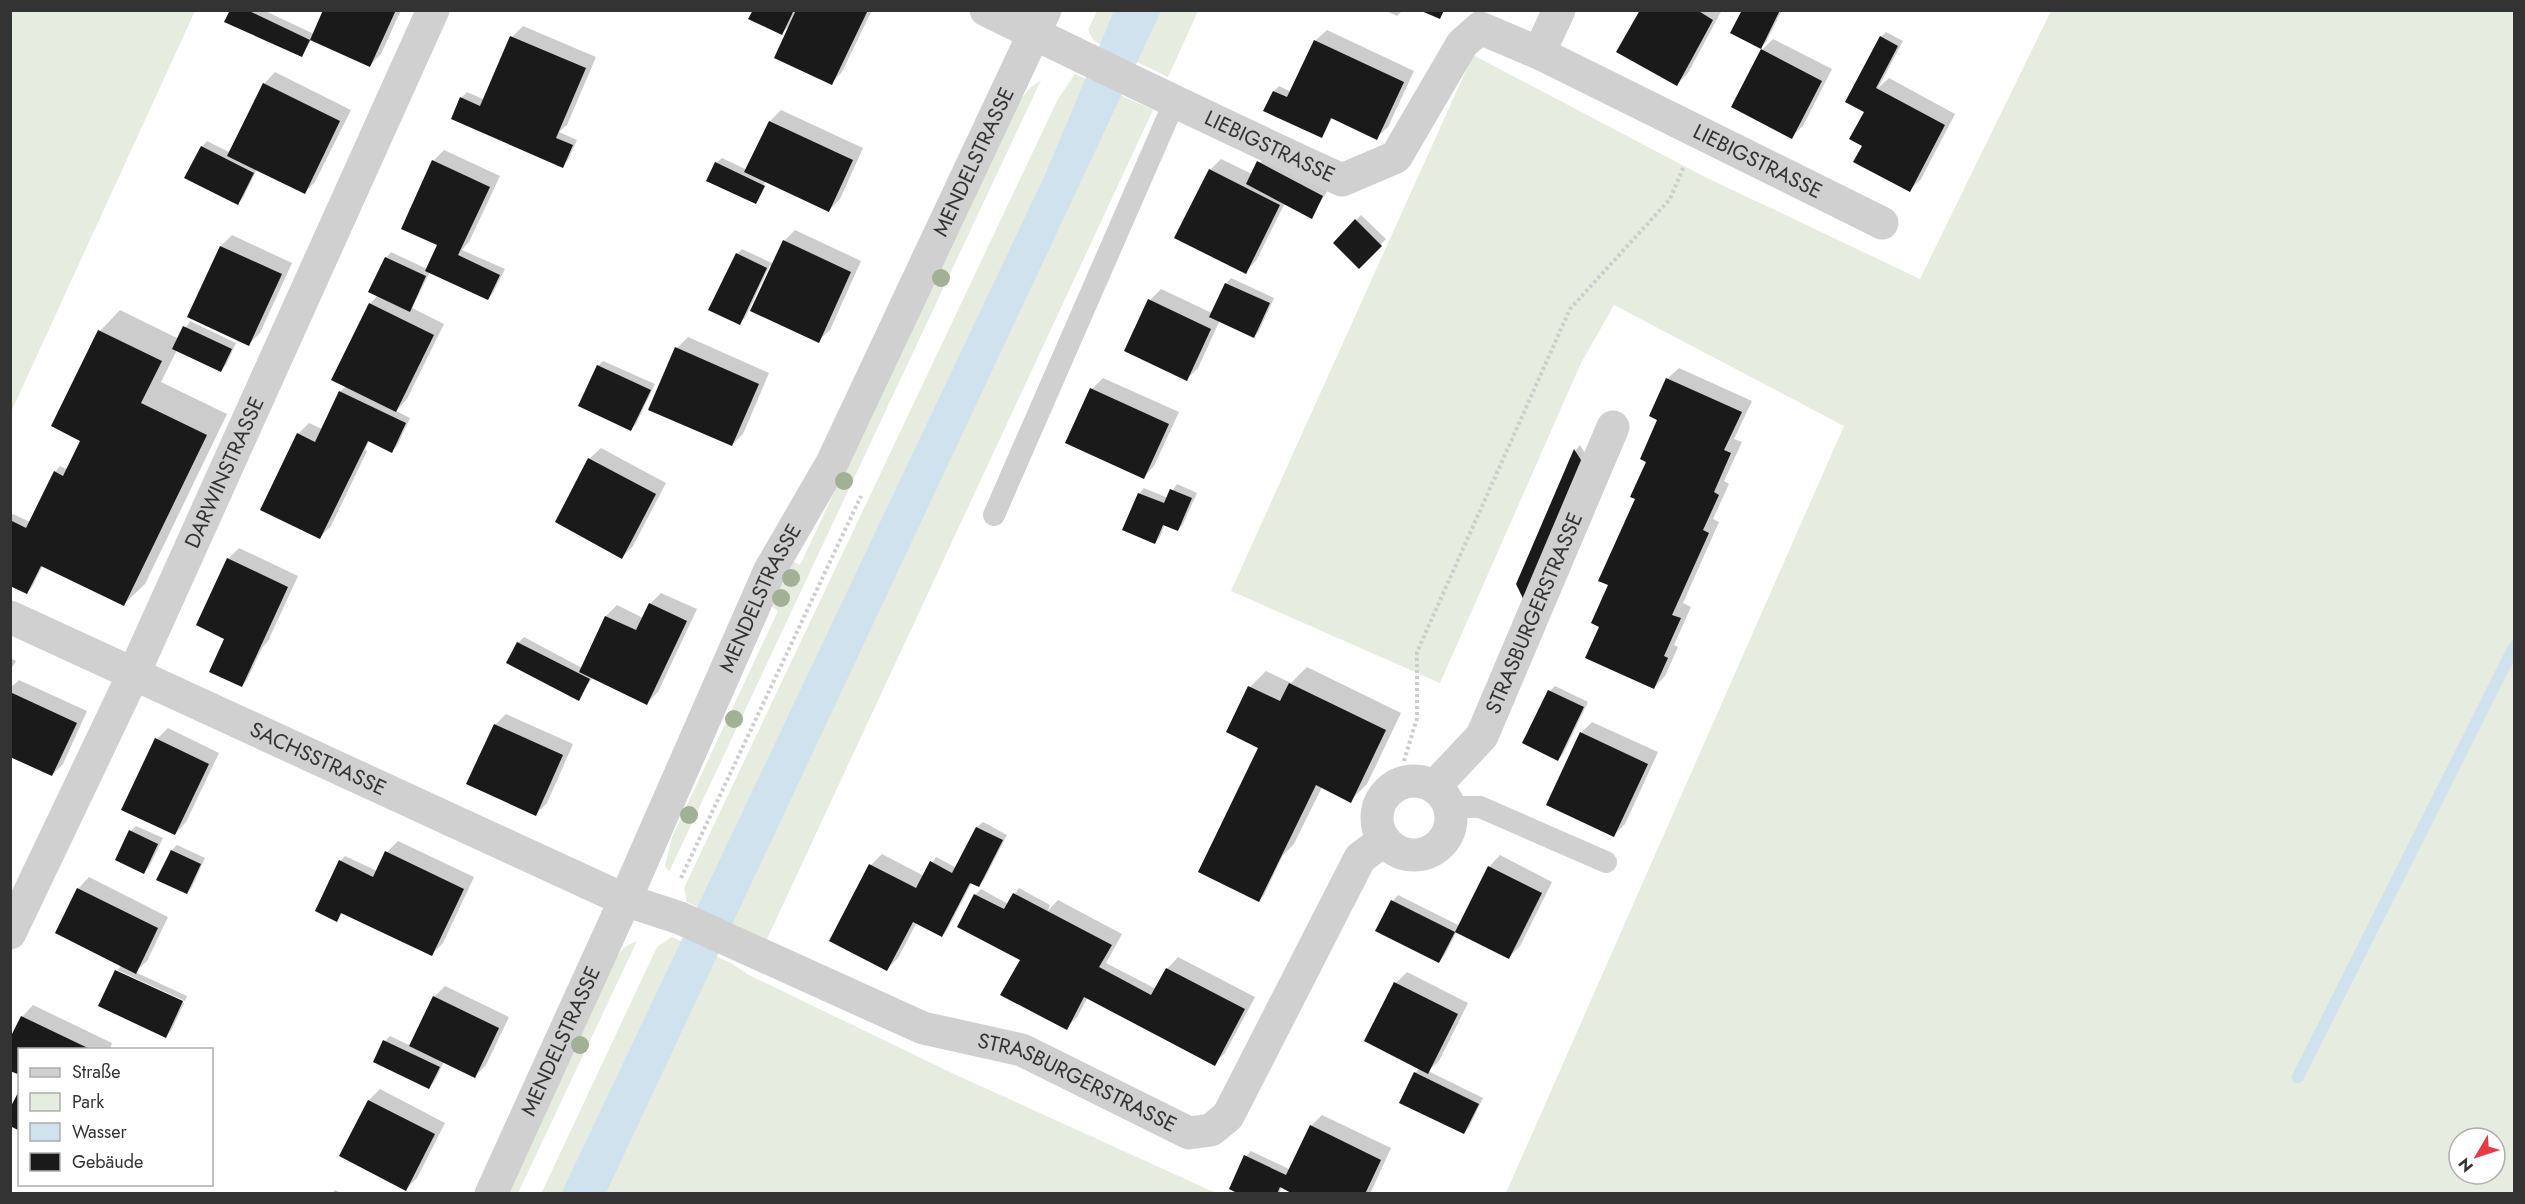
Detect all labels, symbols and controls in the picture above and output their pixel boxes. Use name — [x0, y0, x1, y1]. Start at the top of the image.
street label: MENDELSTRASSE — [926, 82, 1022, 241]
street label: LIEBIGSTRASSE — [1200, 103, 1340, 190]
street label: LIEBIGSTRASSE — [1688, 117, 1827, 206]
street label: DARWINSTRASSE — [177, 392, 272, 553]
street label: STRASBURGERSTRASSE — [1478, 508, 1590, 719]
street label: MENDELSTRASSE — [712, 518, 809, 677]
street label: SACHSSTRASSE — [245, 714, 391, 803]
street label: MENDELSTRASSE — [514, 961, 608, 1121]
street label: STRASBURGERSTRASSE — [975, 1026, 1182, 1140]
legend — [18, 1048, 213, 1186]
text: Straße — [72, 1059, 120, 1085]
text: Park — [72, 1089, 104, 1115]
text: Wasser — [72, 1119, 127, 1145]
north arrow — [2447, 1126, 2507, 1186]
text: Gebäude — [72, 1149, 143, 1175]
text: N — [2453, 1153, 2479, 1177]

